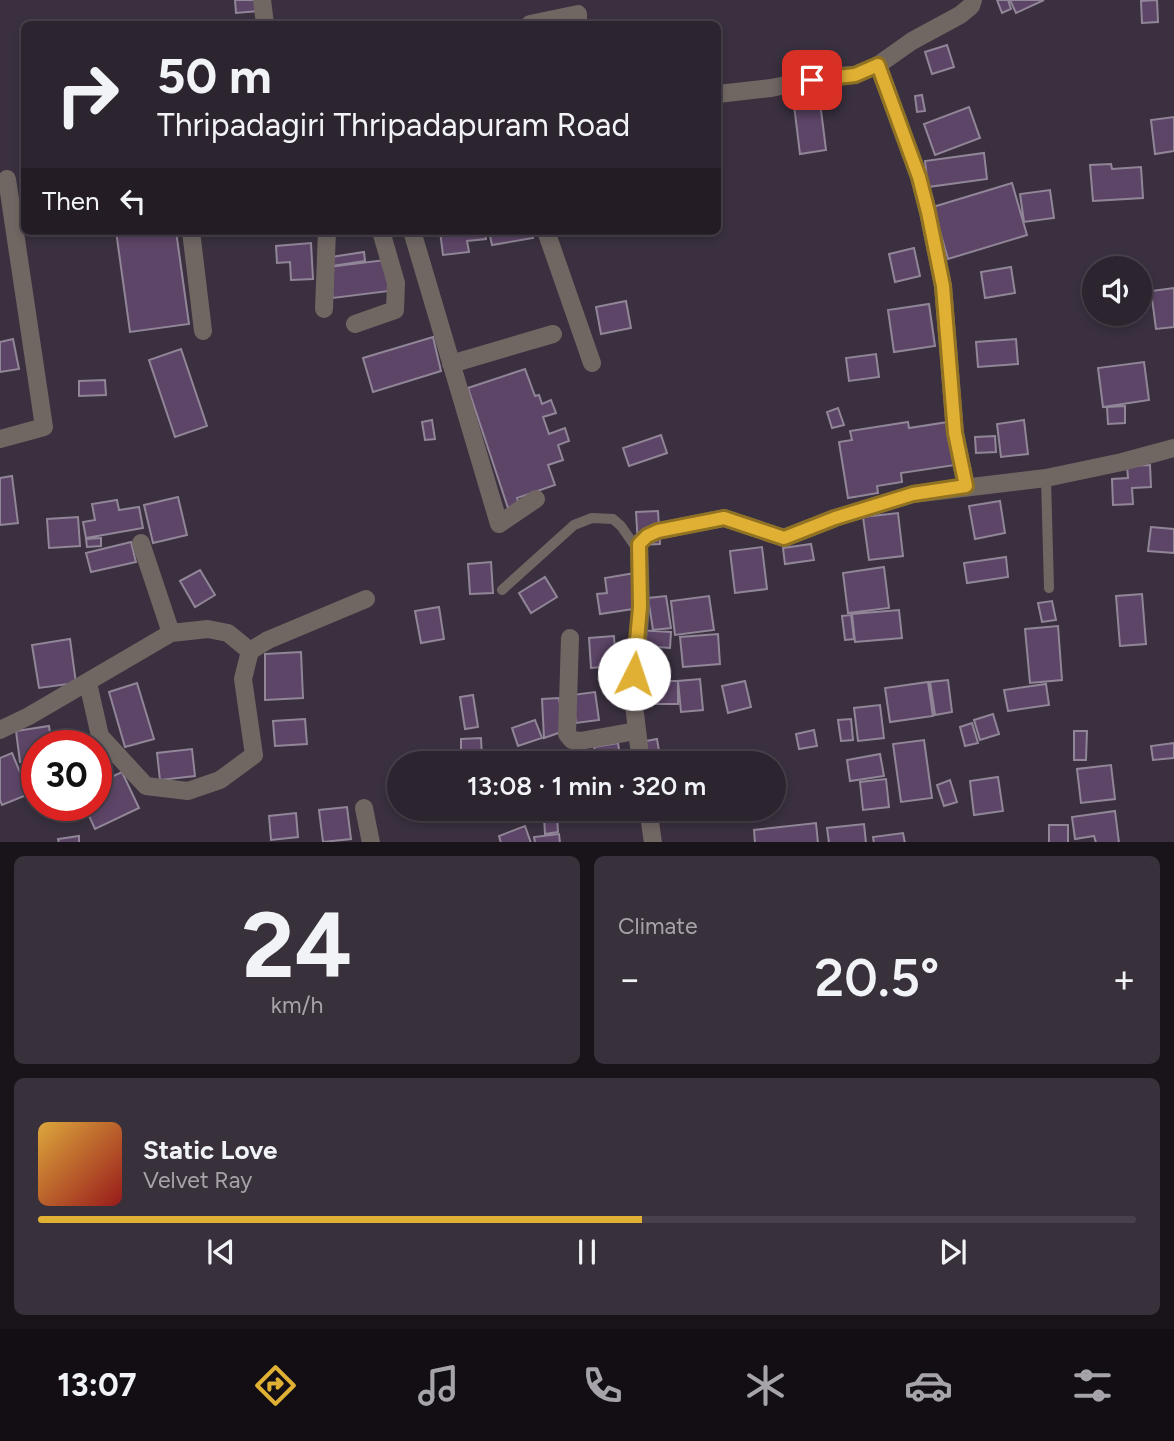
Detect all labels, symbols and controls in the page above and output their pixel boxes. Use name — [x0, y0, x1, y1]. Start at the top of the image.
text: 50 m — [157, 46, 272, 105]
icon: right — [42, 49, 133, 140]
pin — [782, 50, 842, 110]
icon: arrive — [793, 61, 831, 99]
text: Thripadagiri Thripadapuram Road — [157, 106, 630, 144]
icon: left — [114, 182, 152, 220]
text: Then — [42, 185, 100, 217]
map controls — [1082, 256, 1152, 326]
button: sound — [1082, 256, 1152, 326]
position arrow — [597, 637, 671, 711]
speed limit sign: 30 — [21, 730, 112, 821]
text: 13:08 · 1 min · 320 m — [467, 770, 706, 802]
text: 24 — [242, 891, 352, 1000]
text: Climate — [618, 912, 697, 940]
text: 20.5° — [815, 947, 939, 1009]
text: − — [618, 956, 642, 1002]
text: + — [1112, 956, 1136, 1002]
text: km/h — [271, 991, 323, 1019]
text: Static Love — [143, 1134, 277, 1166]
text: Velvet Ray — [143, 1166, 252, 1194]
icon: previous — [202, 1233, 240, 1271]
icon: pause — [568, 1233, 606, 1271]
icon: next — [934, 1233, 972, 1271]
icon: directions — [251, 1361, 300, 1410]
icon: music — [414, 1361, 463, 1410]
icon: phone — [578, 1361, 627, 1410]
icon: climate — [741, 1361, 790, 1410]
icon: car — [904, 1361, 953, 1410]
icon: filters — [1068, 1361, 1117, 1410]
text: 13:07 — [57, 1366, 137, 1404]

